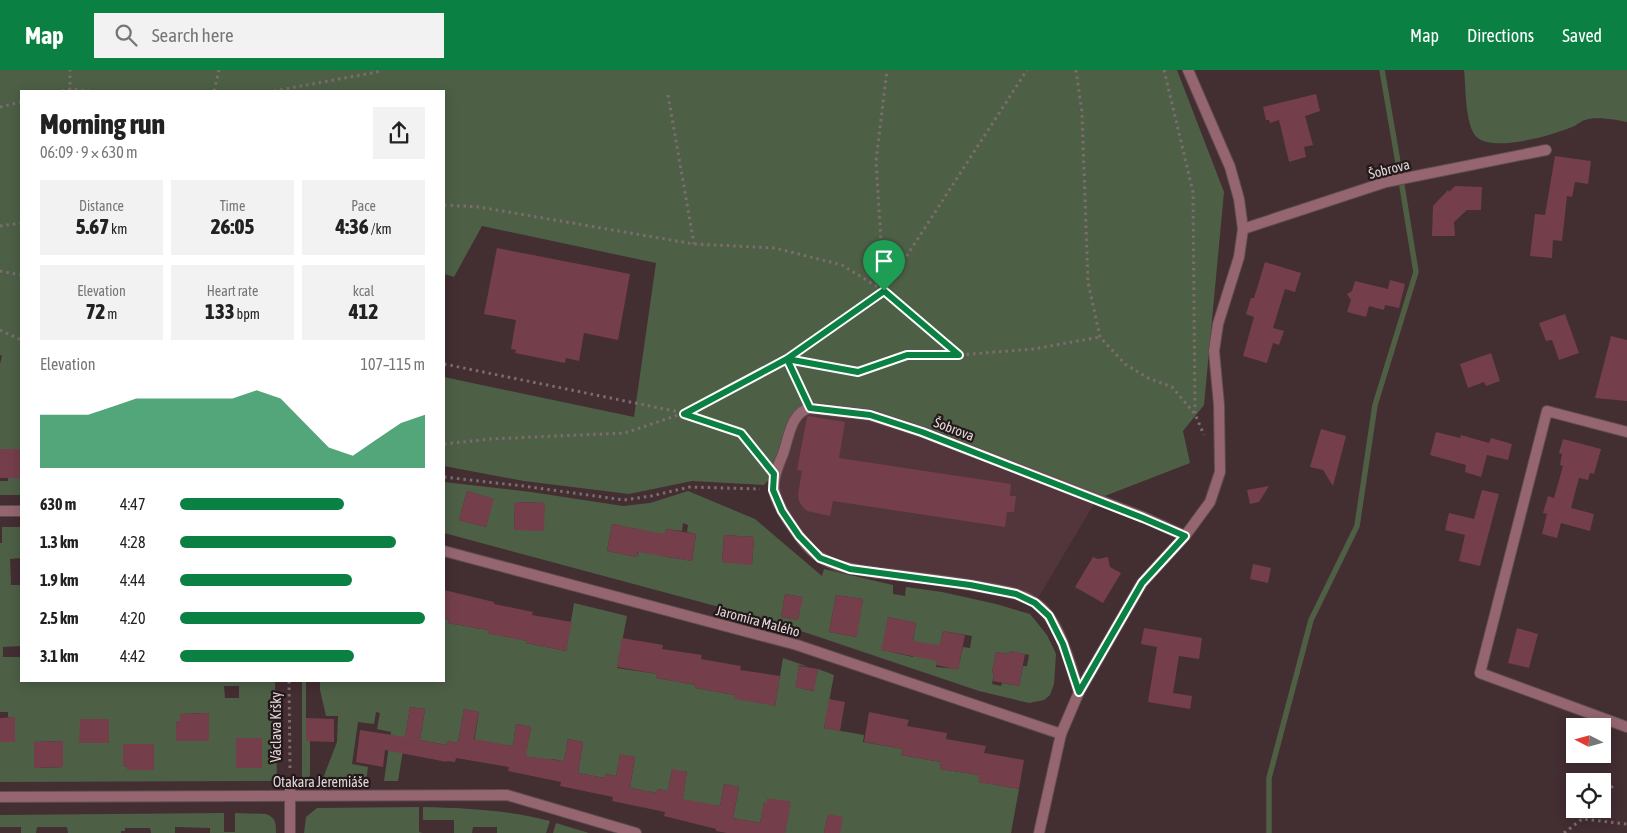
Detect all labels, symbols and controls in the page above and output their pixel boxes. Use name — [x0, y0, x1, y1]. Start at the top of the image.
search box — [94, 13, 444, 58]
icon: search — [112, 21, 140, 49]
text: Map — [25, 22, 64, 49]
text: Search here — [152, 24, 234, 46]
text: Map — [1410, 25, 1439, 46]
text: Directions — [1467, 25, 1534, 46]
text: Saved — [1562, 25, 1602, 46]
button: share — [373, 107, 425, 159]
text: Morning run — [40, 108, 165, 140]
text: 06:09 · 9 × 630 m — [40, 143, 138, 161]
street label: Šobrova — [1367, 156, 1411, 182]
text: Distance — [79, 198, 124, 214]
text: Time — [220, 198, 245, 214]
text: Pace — [351, 198, 376, 214]
text: 5.67 — [76, 214, 109, 238]
text: 26:05 — [211, 214, 254, 238]
text: 4:36 — [335, 214, 369, 238]
text: km — [109, 221, 127, 237]
text: /km — [369, 221, 392, 237]
pin — [863, 240, 905, 291]
icon: arrive — [870, 247, 898, 275]
text: Elevation — [77, 283, 126, 299]
text: Heart rate — [207, 283, 258, 299]
text: kcal — [353, 283, 374, 299]
text: 72 — [86, 299, 105, 323]
text: 133 — [205, 299, 235, 323]
text: 412 — [349, 299, 378, 323]
text: m — [105, 306, 117, 322]
text: bpm — [235, 306, 260, 322]
text: Elevation — [40, 355, 95, 373]
text: 107–115 m — [361, 355, 425, 373]
street label: Šobrova — [932, 414, 976, 444]
text: 630 m — [40, 495, 76, 513]
text: 4:47 — [120, 495, 145, 513]
text: 1.3 km — [40, 533, 79, 551]
text: 4:28 — [120, 533, 145, 551]
text: 1.9 km — [40, 571, 79, 589]
text: 4:44 — [120, 571, 145, 589]
street label: Jaromíra Malého — [714, 602, 802, 640]
text: 2.5 km — [40, 609, 79, 627]
text: 4:20 — [120, 609, 145, 627]
text: 3.1 km — [40, 647, 79, 665]
text: 4:42 — [120, 647, 145, 665]
street label: Václava Kršky — [268, 692, 284, 762]
north arrow — [1566, 718, 1611, 762]
map controls — [1566, 718, 1611, 818]
button: locate — [1566, 773, 1611, 818]
street label: Otakara Jeremiáše — [273, 774, 369, 790]

